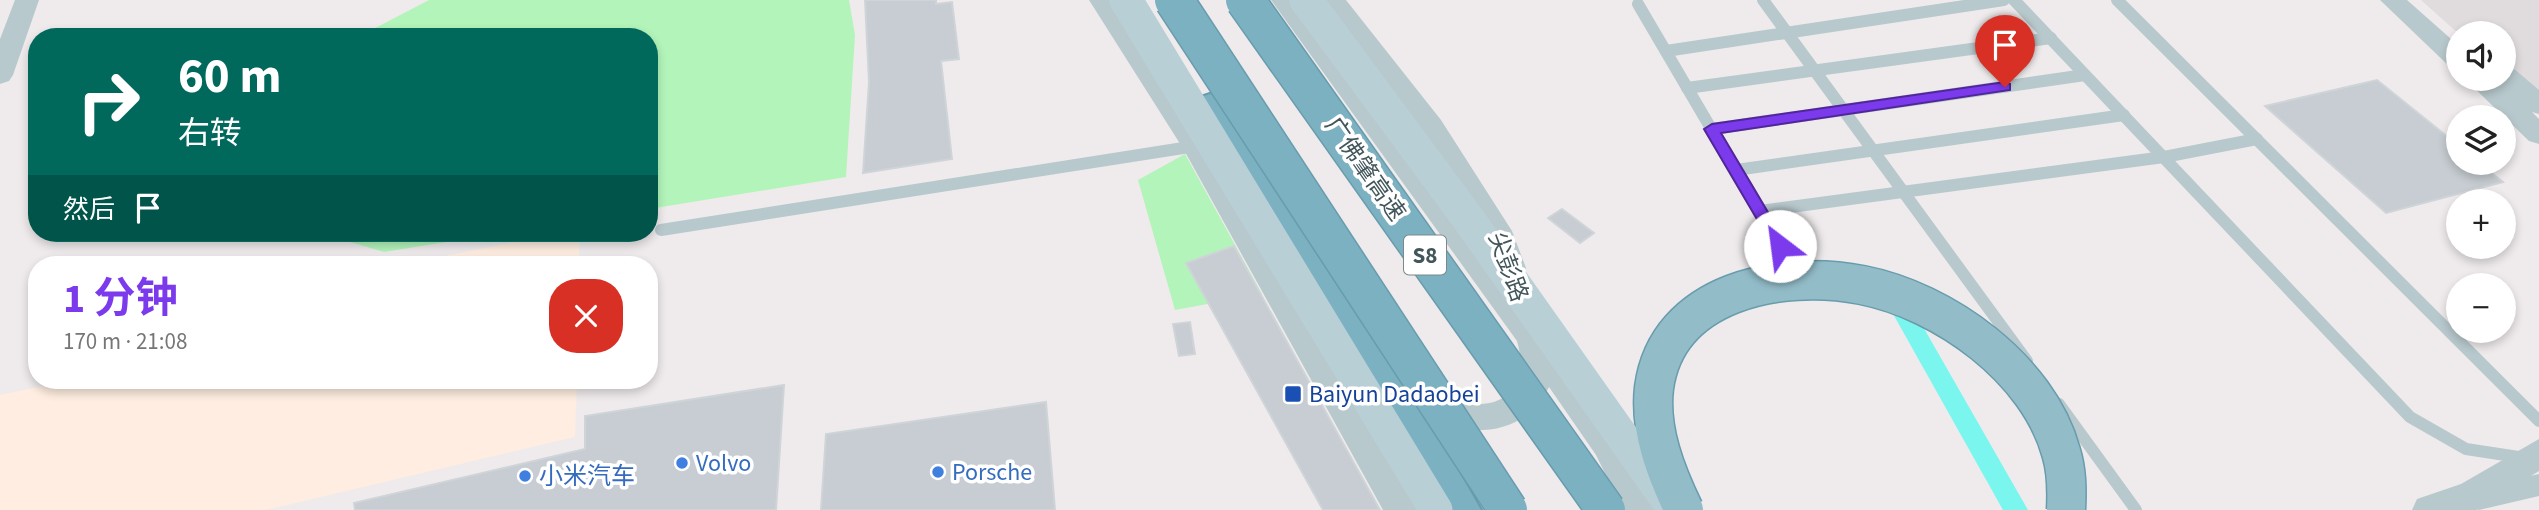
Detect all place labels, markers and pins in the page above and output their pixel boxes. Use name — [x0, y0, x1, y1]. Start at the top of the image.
pin — [1975, 15, 2035, 87]
place label: Baiyun Dadaobei — [1309, 377, 1480, 412]
marker: Baiyun Dadaobei — [1283, 384, 1303, 404]
place label: Volvo — [696, 446, 751, 481]
marker: Volvo — [674, 455, 690, 471]
place label: Porsche — [952, 455, 1032, 490]
place label: 小米汽车 — [539, 459, 635, 494]
marker: Porsche — [930, 464, 946, 480]
marker: 小米汽车 — [517, 468, 533, 484]

